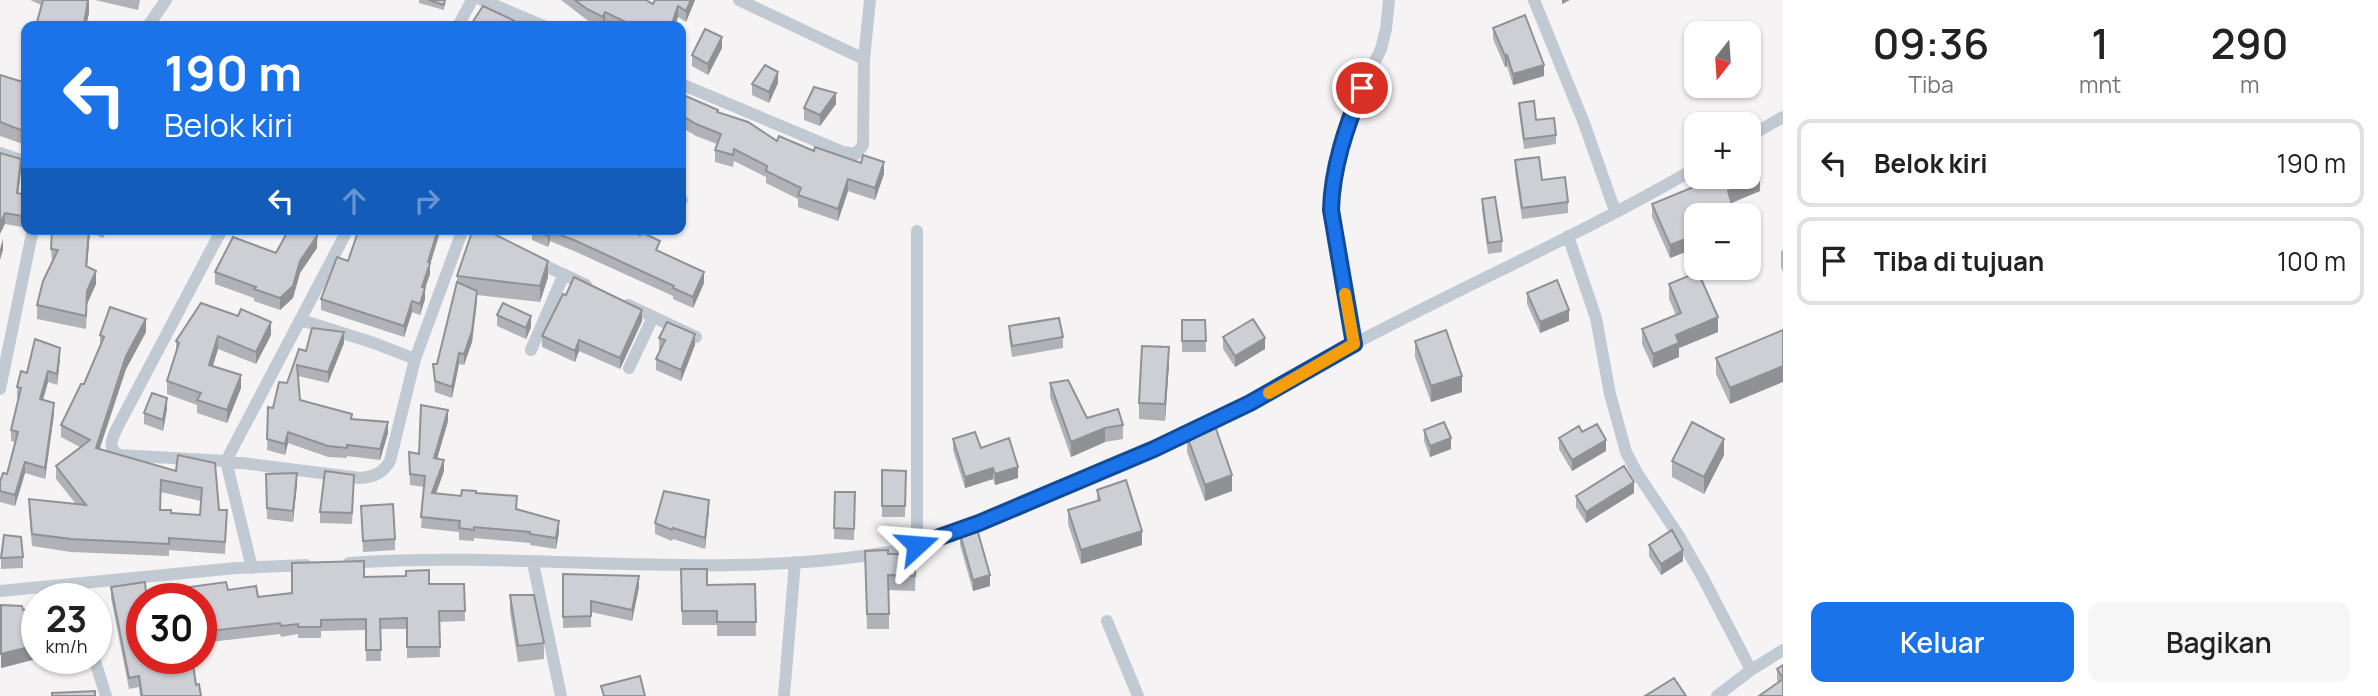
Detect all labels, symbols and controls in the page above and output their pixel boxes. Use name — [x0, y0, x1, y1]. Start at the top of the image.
text: 09:36 — [1872, 14, 1989, 72]
text: 1 — [2091, 14, 2109, 72]
text: 290 — [2211, 14, 2289, 72]
north arrow — [1684, 21, 1760, 98]
map controls — [1684, 21, 1761, 280]
text: 190 m — [164, 39, 302, 106]
icon: left — [49, 49, 140, 140]
pin — [1332, 58, 1392, 118]
text: Tiba — [1908, 68, 1954, 100]
text: mnt — [2079, 68, 2121, 100]
text: m — [2240, 68, 2259, 100]
icon: arrive — [1343, 69, 1381, 107]
text: Belok kiri — [164, 103, 293, 147]
button: + — [1684, 112, 1761, 189]
icon: left — [1815, 144, 1853, 182]
text: Belok kiri — [1874, 145, 1988, 181]
text: 190 m — [2277, 145, 2346, 181]
icon: left — [262, 182, 300, 220]
icon: ahead — [335, 182, 373, 220]
icon: right — [408, 182, 446, 220]
button: − — [1684, 203, 1761, 280]
icon: arrive — [1815, 242, 1853, 280]
text: Tiba di tujuan — [1874, 243, 2044, 279]
text: 100 m — [2277, 243, 2346, 279]
position arrow — [880, 508, 954, 582]
speed limit sign: 30 — [126, 583, 217, 674]
text: 23 — [46, 595, 87, 643]
button: Keluar — [1811, 602, 2074, 682]
button: Bagikan — [2088, 602, 2350, 682]
text: km/h — [46, 634, 87, 658]

